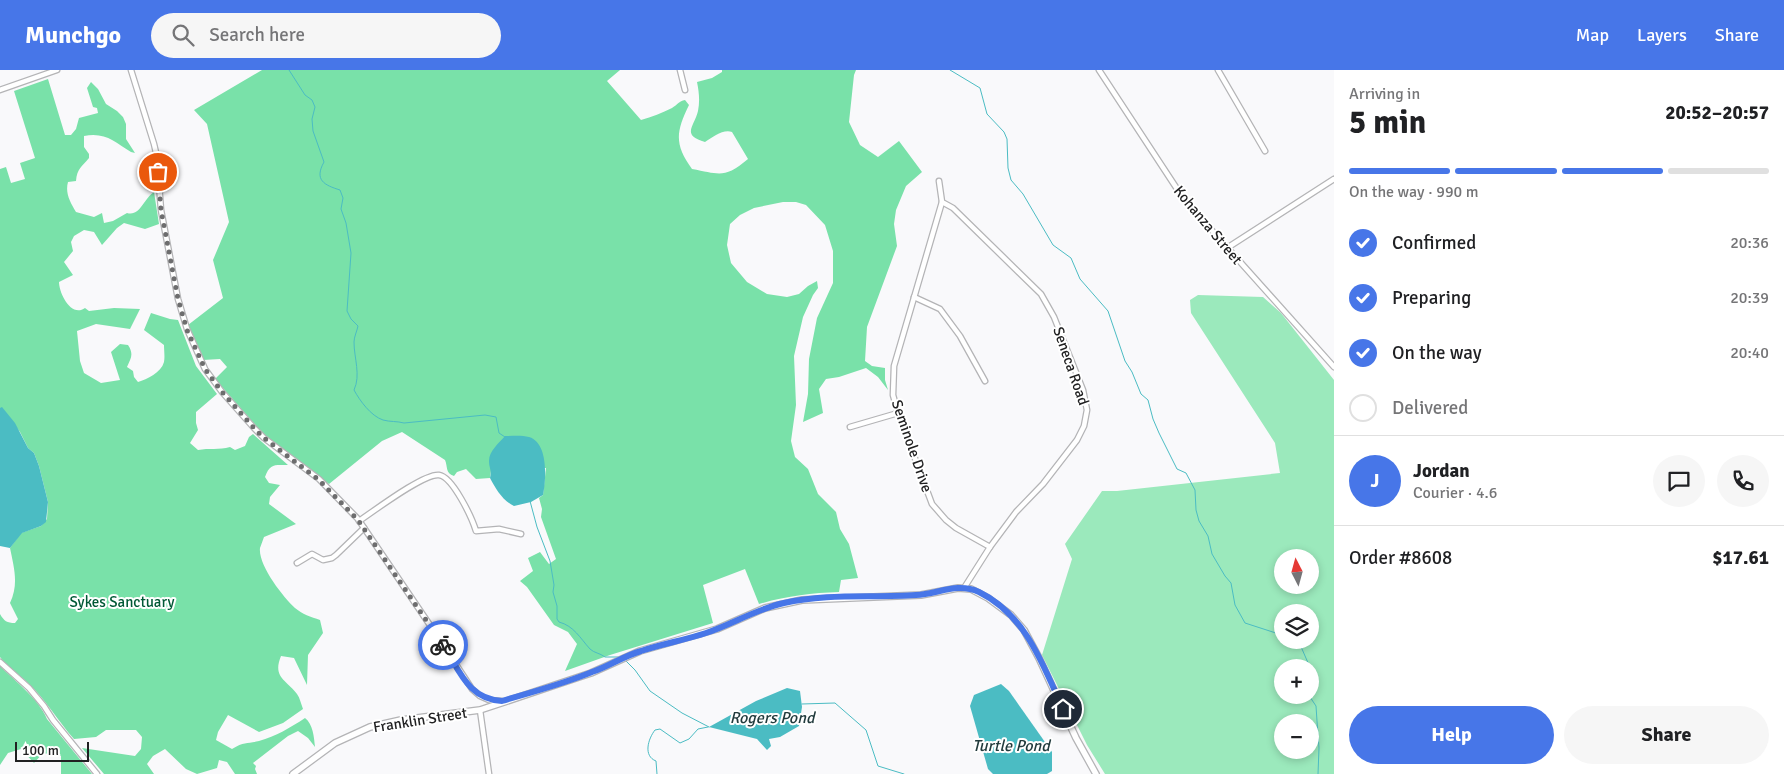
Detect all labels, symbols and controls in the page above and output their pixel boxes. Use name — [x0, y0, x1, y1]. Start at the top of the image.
search box — [151, 13, 501, 58]
text: Munchgo — [25, 20, 121, 50]
icon: search — [169, 21, 197, 49]
text: Search here — [209, 23, 305, 47]
text: Map — [1576, 24, 1609, 46]
text: Layers — [1637, 24, 1687, 46]
text: Share — [1715, 24, 1759, 46]
text: Arriving in — [1349, 84, 1420, 104]
text: 20:52–20:57 — [1665, 101, 1769, 125]
text: 5 min — [1349, 103, 1426, 142]
pin — [137, 151, 179, 193]
icon: bag — [144, 158, 172, 186]
street label: Kohanza Street — [1170, 182, 1246, 268]
text: On the way · 990 m — [1349, 182, 1479, 202]
icon: check — [1349, 229, 1377, 257]
text: Confirmed — [1392, 231, 1476, 255]
text: 20:36 — [1730, 233, 1769, 253]
icon: check — [1349, 284, 1377, 312]
text: Preparing — [1392, 286, 1471, 310]
text: 20:39 — [1730, 288, 1769, 308]
street label: Seneca Road — [1049, 324, 1093, 408]
icon: check — [1349, 339, 1377, 367]
text: On the way — [1392, 341, 1482, 365]
text: 20:40 — [1730, 343, 1769, 363]
text: Delivered — [1392, 396, 1468, 420]
street label: Seminole Drive — [888, 397, 936, 495]
button: chat — [1653, 455, 1705, 507]
button: phone — [1717, 455, 1769, 507]
text: Jordan — [1413, 459, 1470, 483]
text: J — [1371, 469, 1379, 493]
text: Courier · 4.6 — [1413, 483, 1497, 503]
text: Order #8608 — [1349, 546, 1452, 570]
text: $17.61 — [1712, 546, 1769, 570]
north arrow — [1274, 549, 1319, 594]
map controls — [1274, 549, 1319, 759]
park label: Sykes Sanctuary — [70, 593, 174, 611]
button: layers — [1274, 604, 1319, 649]
courier — [418, 620, 468, 670]
icon: bike — [429, 631, 457, 659]
button: + — [1274, 659, 1319, 704]
pin — [1042, 688, 1084, 730]
icon: home — [1049, 695, 1077, 723]
street label: Franklin Street — [372, 704, 468, 736]
button: Help — [1349, 706, 1554, 764]
button: Share — [1564, 706, 1769, 764]
water label: Rogers Pond — [730, 708, 817, 728]
button: − — [1274, 714, 1319, 759]
water label: Turtle Pond — [972, 736, 1052, 756]
scale bar — [15, 739, 89, 762]
text: 100 m — [22, 742, 59, 759]

